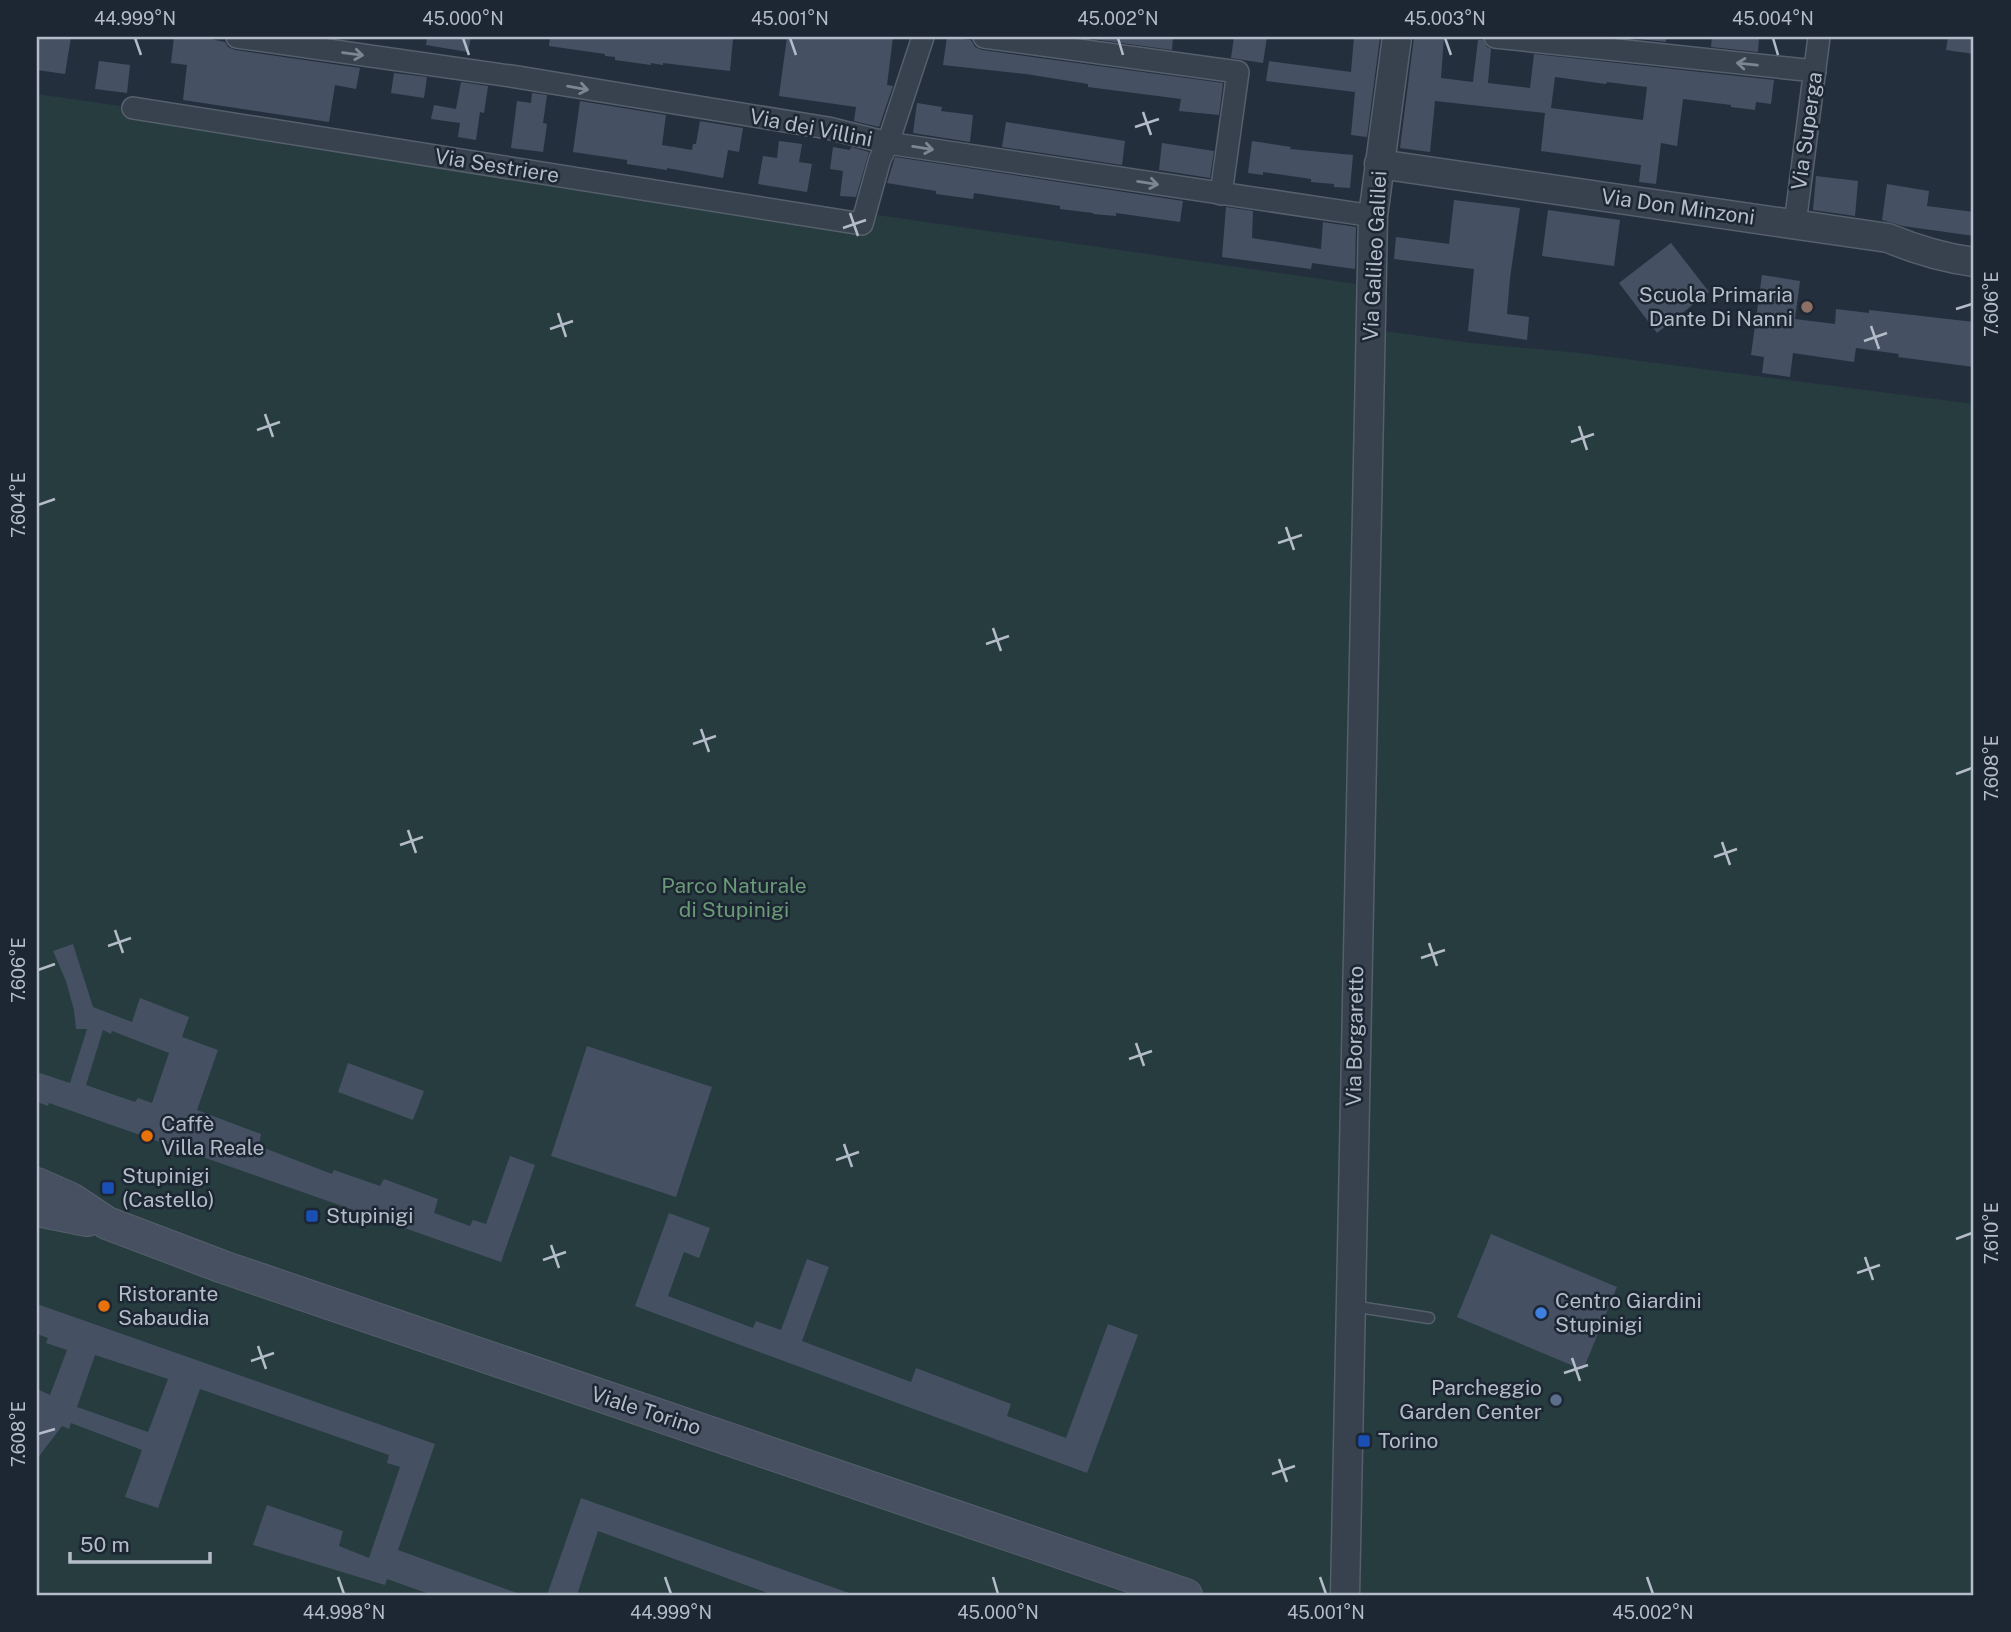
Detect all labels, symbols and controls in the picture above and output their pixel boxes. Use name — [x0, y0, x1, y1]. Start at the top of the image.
text: 44.999°N — [94, 8, 176, 29]
text: 45.000°N — [422, 8, 504, 29]
text: 45.001°N — [751, 8, 829, 29]
text: 45.002°N — [1077, 8, 1159, 29]
text: 45.003°N — [1404, 8, 1486, 29]
text: 45.004°N — [1732, 8, 1814, 29]
one-way arrow — [341, 48, 364, 61]
one-way arrow — [1736, 57, 1759, 70]
street label: Via Superga — [1786, 70, 1827, 192]
one-way arrow — [566, 82, 589, 95]
street label: Via dei Villini — [748, 103, 875, 152]
one-way arrow — [911, 142, 934, 155]
street label: Via Sestriere — [433, 143, 561, 188]
street label: Via Galileo Galilei — [1358, 170, 1391, 342]
one-way arrow — [1136, 177, 1158, 190]
street label: Via Don Minzoni — [1600, 183, 1757, 230]
text: 7.606°E — [1981, 271, 2002, 337]
place label: Scuola Primaria Dante Di Nanni — [1639, 282, 1793, 331]
marker: Scuola Primaria Dante Di Nanni — [1799, 299, 1815, 315]
text: 7.604°E — [8, 472, 29, 538]
text: 7.608°E — [1981, 735, 2002, 801]
park label: Parco Naturale di Stupinigi — [661, 873, 807, 922]
text: 7.606°E — [8, 937, 29, 1003]
street label: Via Borgaretto — [1341, 965, 1368, 1107]
place label: Caffè Villa Reale — [161, 1111, 264, 1160]
marker: Caffè Villa Reale — [139, 1128, 155, 1144]
place label: Stupinigi (Castello) — [122, 1163, 214, 1212]
marker: Stupinigi (Castello) — [100, 1180, 116, 1196]
text: 7.610°E — [1981, 1202, 2002, 1264]
place label: Stupinigi — [326, 1203, 413, 1228]
marker: Stupinigi — [304, 1208, 320, 1224]
place label: Ristorante Sabaudia — [118, 1281, 218, 1330]
place label: Centro Giardini Stupinigi — [1555, 1288, 1702, 1337]
marker: Ristorante Sabaudia — [96, 1298, 112, 1314]
marker: Centro Giardini Stupinigi — [1533, 1305, 1549, 1321]
place label: Parcheggio Garden Center — [1399, 1375, 1542, 1424]
street label: Viale Torino — [588, 1381, 704, 1440]
marker: Parcheggio Garden Center — [1548, 1392, 1564, 1408]
text: 7.608°E — [8, 1401, 29, 1467]
place label: Torino — [1378, 1428, 1438, 1453]
marker: Torino — [1356, 1433, 1372, 1449]
scale bar — [70, 1520, 210, 1564]
text: 50 m — [80, 1532, 130, 1557]
text: 44.998°N — [303, 1602, 385, 1623]
text: 44.999°N — [630, 1602, 712, 1623]
text: 45.000°N — [957, 1602, 1039, 1623]
text: 45.001°N — [1287, 1602, 1365, 1623]
text: 45.002°N — [1612, 1602, 1694, 1623]

